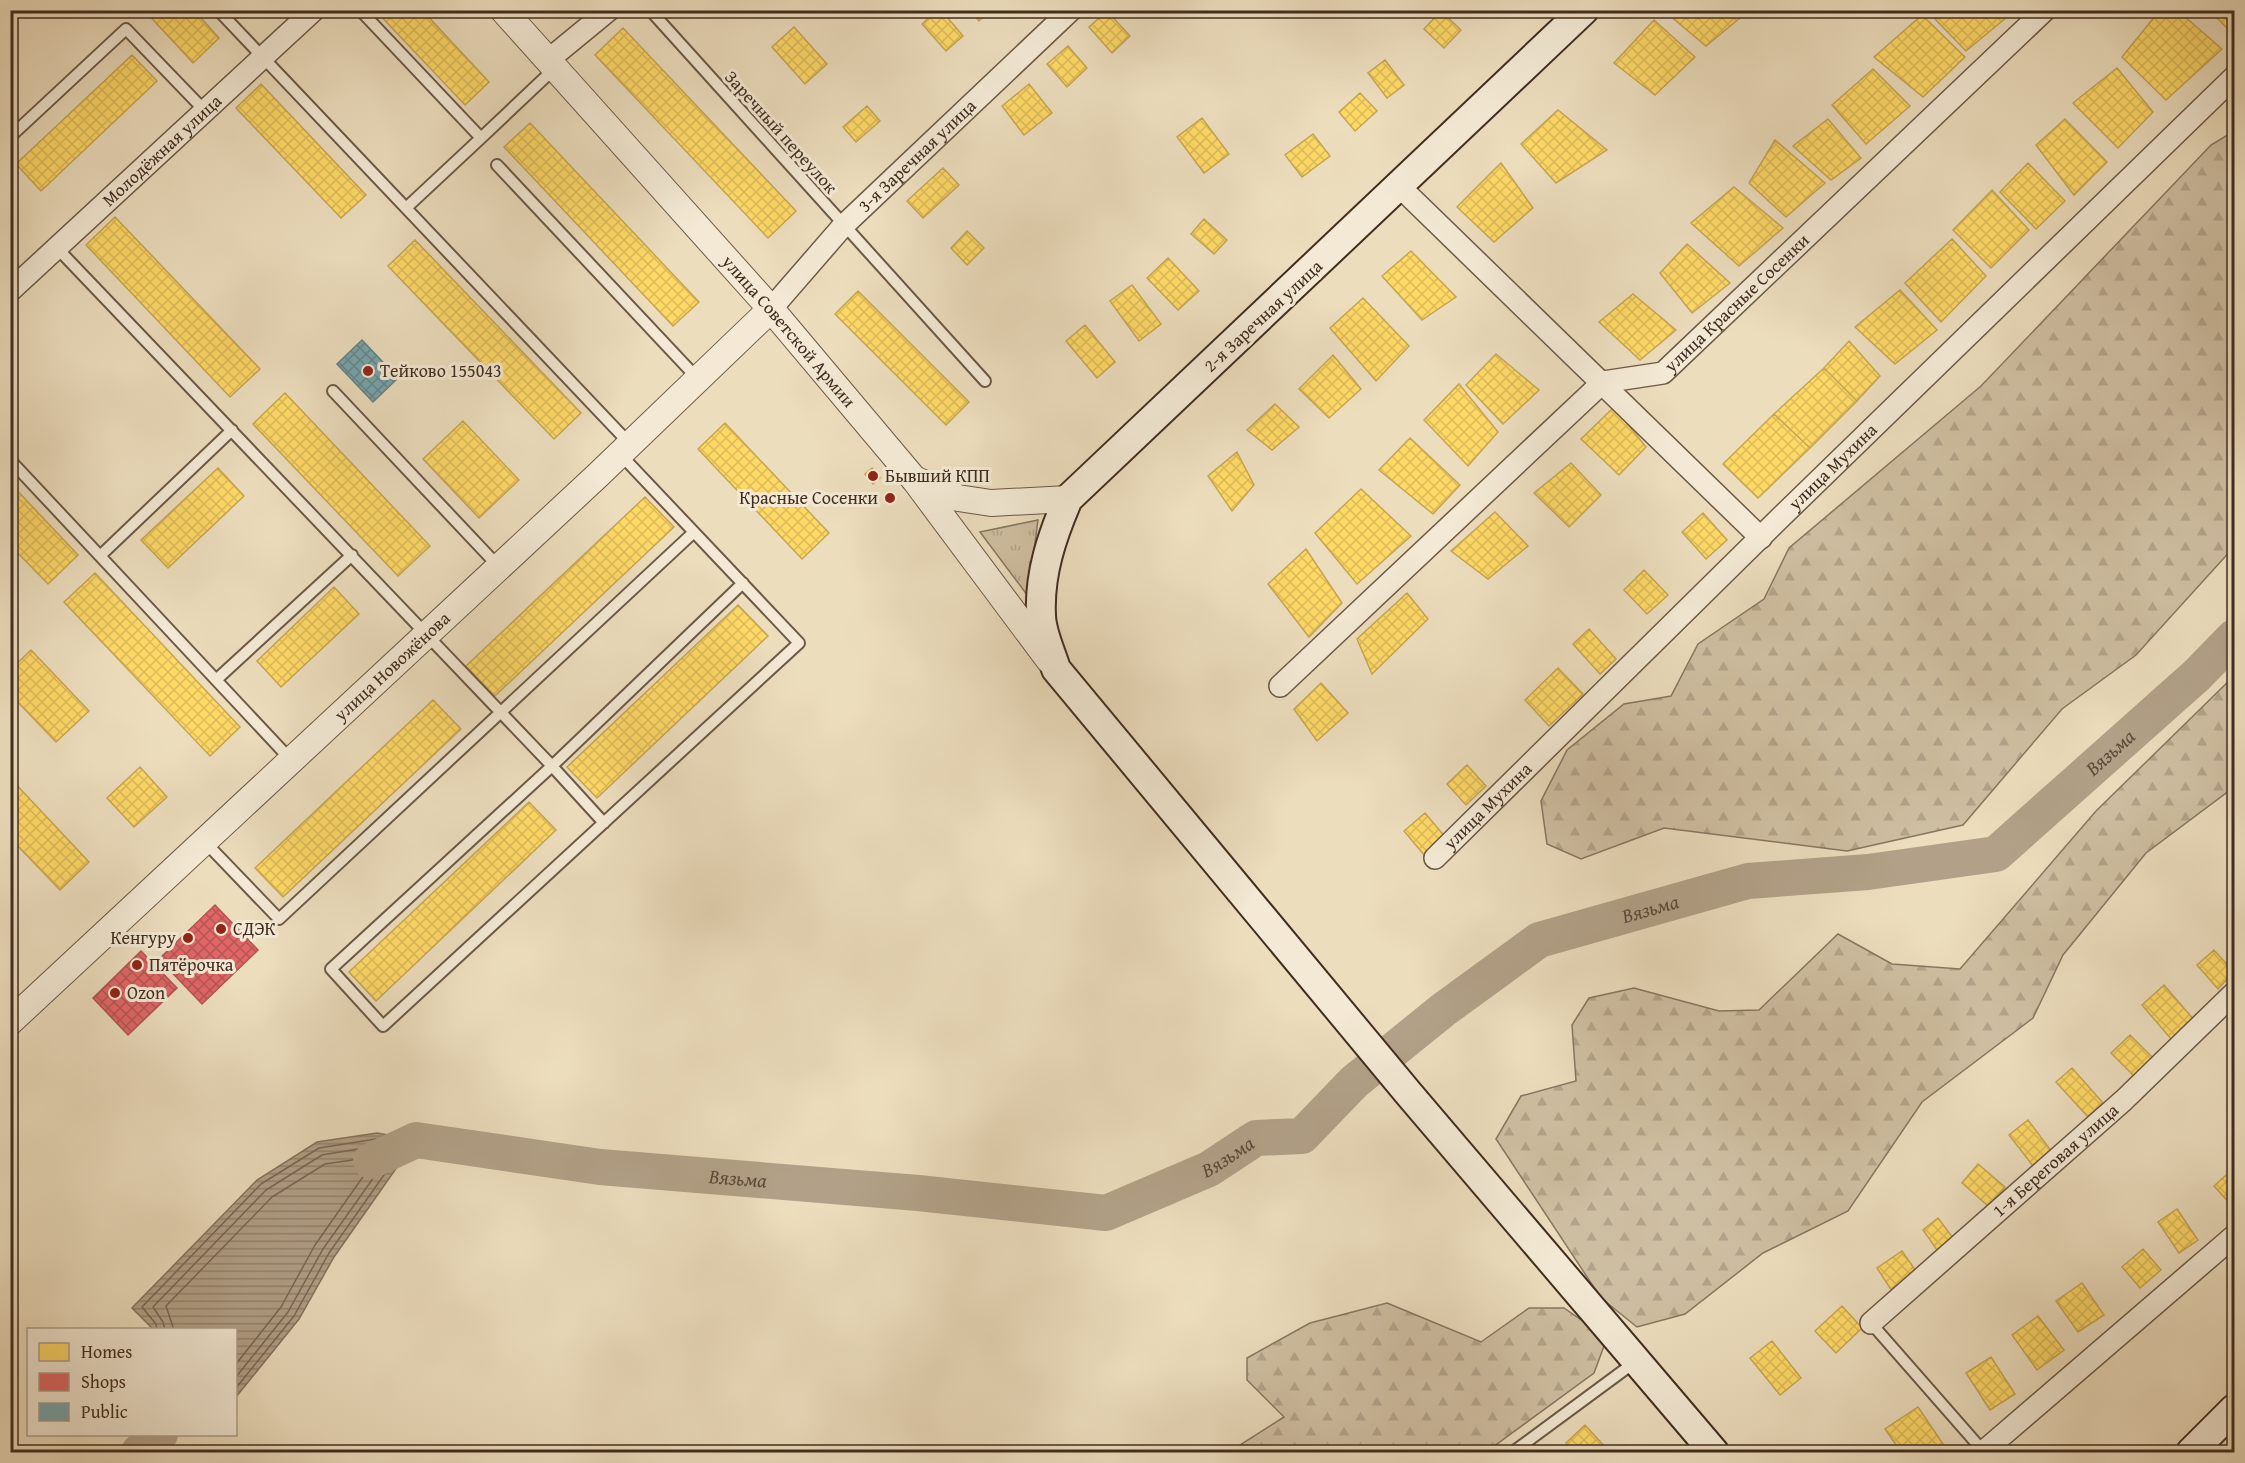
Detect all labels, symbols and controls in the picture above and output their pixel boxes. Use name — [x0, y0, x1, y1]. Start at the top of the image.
street label: Заречный переулок — [719, 64, 845, 200]
street label: Молодёжная улица — [96, 87, 228, 213]
street label: 3-я Заречная улица — [851, 92, 982, 218]
street label: улица Красные Сосенки — [1657, 227, 1815, 379]
street label: улица Советской Армии — [715, 248, 863, 414]
street label: 2-я Заречная улица — [1197, 253, 1329, 378]
place label: Тейково 155043 — [380, 357, 502, 384]
marker: Тейково 155043 — [361, 364, 375, 378]
street label: улица Мухина — [1781, 416, 1883, 517]
place label: Бывший КПП — [885, 462, 990, 489]
marker: Бывший КПП — [866, 469, 880, 483]
place label: Красные Сосенки — [739, 484, 878, 511]
marker: Красные Сосенки — [883, 491, 897, 505]
street label: улица Новожёнова — [327, 605, 456, 728]
water label: Вязьма — [2078, 721, 2142, 783]
street label: улица Мухина — [1436, 755, 1538, 856]
water label: Вязьма — [1617, 886, 1683, 930]
place label: СДЭК — [233, 915, 276, 942]
marker: СДЭК — [214, 922, 228, 936]
place label: Кенгуру — [110, 924, 176, 951]
marker: Кенгуру — [181, 931, 195, 945]
place label: Пятёрочка — [149, 951, 234, 978]
marker: Пятёрочка — [130, 958, 144, 972]
place label: Ozon — [127, 979, 165, 1006]
marker: Ozon — [108, 986, 122, 1000]
street label: 1-я Береговая улица — [1986, 1096, 2125, 1223]
water label: Вязьма — [1196, 1128, 1260, 1185]
water label: Вязьма — [707, 1161, 769, 1195]
legend — [27, 1328, 237, 1436]
text: Homes — [81, 1338, 132, 1365]
text: Shops — [81, 1368, 126, 1395]
text: Public — [81, 1398, 128, 1425]

